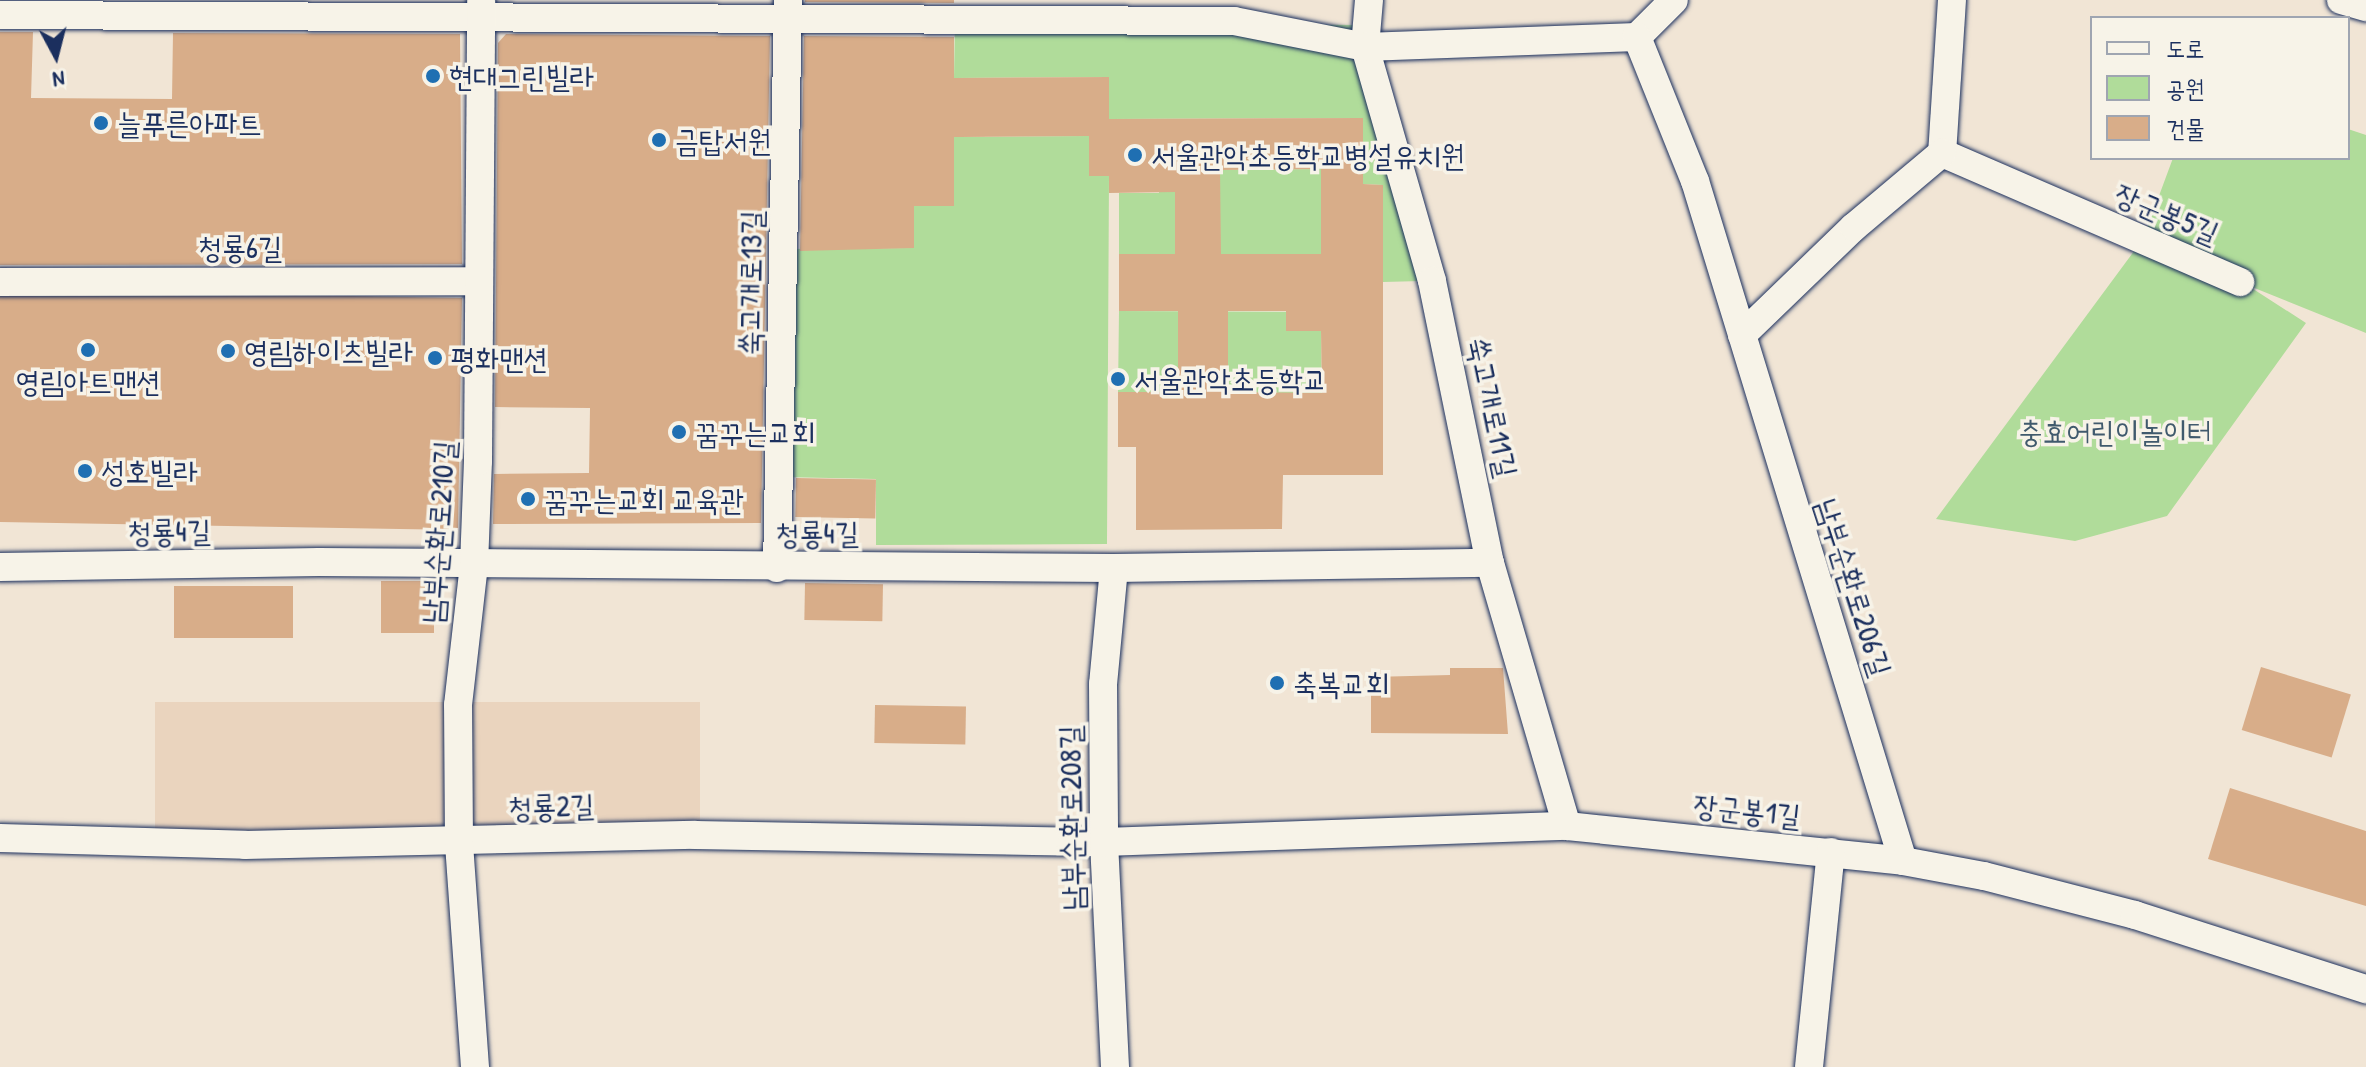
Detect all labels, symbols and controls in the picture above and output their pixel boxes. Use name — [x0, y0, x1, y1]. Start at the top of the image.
north arrow — [16, 16, 96, 96]
legend — [2090, 16, 2350, 160]
text: 도로 — [2166, 32, 2205, 64]
place label: 현대그린빌라 — [449, 58, 594, 94]
text: N — [51, 64, 67, 95]
marker: 현대그린빌라 — [424, 67, 442, 85]
text: 공원 — [2166, 72, 2205, 104]
place label: 늘푸른아파트 — [117, 105, 262, 141]
text: 건물 — [2166, 112, 2205, 144]
marker: 늘푸른아파트 — [92, 114, 110, 132]
place label: 금탑서원 — [675, 122, 772, 158]
marker: 금탑서원 — [650, 131, 668, 149]
place label: 서울관악초등학교병설유치원 — [1151, 137, 1465, 173]
marker: 서울관악초등학교병설유치원 — [1126, 146, 1144, 164]
street label: 장군봉5길 — [2110, 175, 2224, 251]
street label: 쑥고개로13길 — [731, 210, 769, 356]
street label: 청룡6길 — [198, 229, 282, 265]
place label: 영림하이츠빌라 — [244, 333, 413, 369]
street label: 쑥고개로11길 — [1461, 334, 1525, 480]
place label: 평화맨션 — [451, 340, 548, 376]
marker: 영림아트맨션 — [79, 341, 97, 359]
marker: 영림하이츠빌라 — [219, 342, 237, 360]
marker: 평화맨션 — [426, 349, 444, 367]
place label: 서울관악초등학교 — [1134, 361, 1327, 397]
place label: 영림아트맨션 — [16, 363, 160, 399]
marker: 서울관악초등학교 — [1109, 370, 1127, 388]
park label: 충효어린이놀이터 — [2018, 413, 2212, 449]
place label: 꿈꾸는교회 — [695, 414, 816, 450]
marker: 꿈꾸는교회 — [670, 423, 688, 441]
street label: 남부순환로210길 — [414, 439, 462, 625]
place label: 성호빌라 — [101, 453, 198, 489]
marker: 성호빌라 — [76, 462, 94, 480]
place label: 꿈꾸는교회 교육관 — [544, 481, 744, 517]
marker: 꿈꾸는교회 교육관 — [519, 490, 537, 508]
street label: 남부순환로206길 — [1808, 494, 1900, 680]
street label: 청룡4길 — [127, 512, 211, 550]
street label: 청룡4길 — [775, 514, 859, 552]
place label: 축복교회 — [1293, 665, 1390, 701]
marker: 축복교회 — [1268, 674, 1286, 692]
street label: 남부순환로208길 — [1051, 725, 1091, 911]
street label: 장군봉1길 — [1692, 786, 1802, 834]
street label: 청룡2길 — [507, 787, 595, 825]

